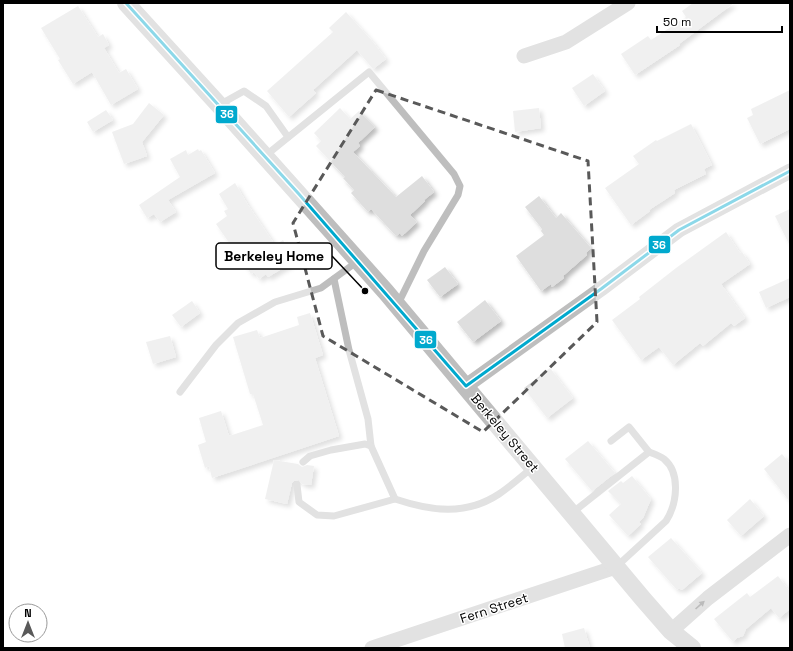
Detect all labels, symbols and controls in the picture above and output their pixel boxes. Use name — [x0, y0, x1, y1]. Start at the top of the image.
scale bar — [657, 8, 782, 34]
text: 50 m — [663, 14, 691, 30]
line badge: 36 — [215, 105, 238, 124]
text: 36 — [220, 107, 234, 121]
line badge: 36 — [648, 235, 671, 254]
text: 36 — [652, 238, 666, 252]
callout: Berkeley Home — [216, 243, 332, 269]
text: Berkeley Home — [224, 247, 324, 265]
line badge: 36 — [414, 330, 437, 349]
text: 36 — [419, 333, 433, 347]
street label: Berkeley Street — [467, 390, 543, 476]
street label: Fern Street — [458, 589, 530, 627]
one-way arrow — [695, 601, 705, 610]
north arrow — [8, 603, 48, 643]
text: N — [24, 606, 32, 620]

